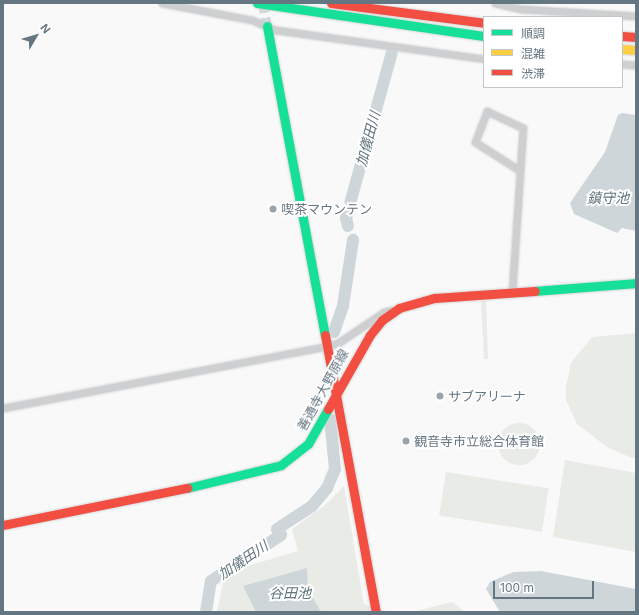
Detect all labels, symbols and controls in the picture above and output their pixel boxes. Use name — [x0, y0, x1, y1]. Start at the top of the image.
north arrow — [16, 16, 56, 56]
legend — [483, 16, 623, 88]
text: N — [37, 21, 54, 36]
text: 順調 — [521, 26, 545, 41]
text: 混雑 — [521, 46, 545, 61]
text: 渋滞 — [521, 66, 545, 81]
water label: 加儀田川 — [353, 110, 383, 168]
water label: 鎮守池 — [587, 190, 629, 206]
place label: 喫茶マウンテン — [281, 201, 372, 217]
marker: 喫茶マウンテン — [268, 204, 278, 214]
street label: 善通寺大野原線 — [294, 346, 352, 434]
place label: サブアリーナ — [448, 388, 526, 404]
marker: サブアリーナ — [435, 391, 445, 401]
place label: 観音寺市立総合体育館 — [414, 433, 544, 449]
marker: 観音寺市立総合体育館 — [401, 436, 411, 446]
water label: 加儀田川 — [215, 537, 271, 583]
scale bar — [495, 573, 596, 599]
text: 100 m — [500, 580, 534, 595]
water label: 谷田池 — [269, 585, 311, 601]

